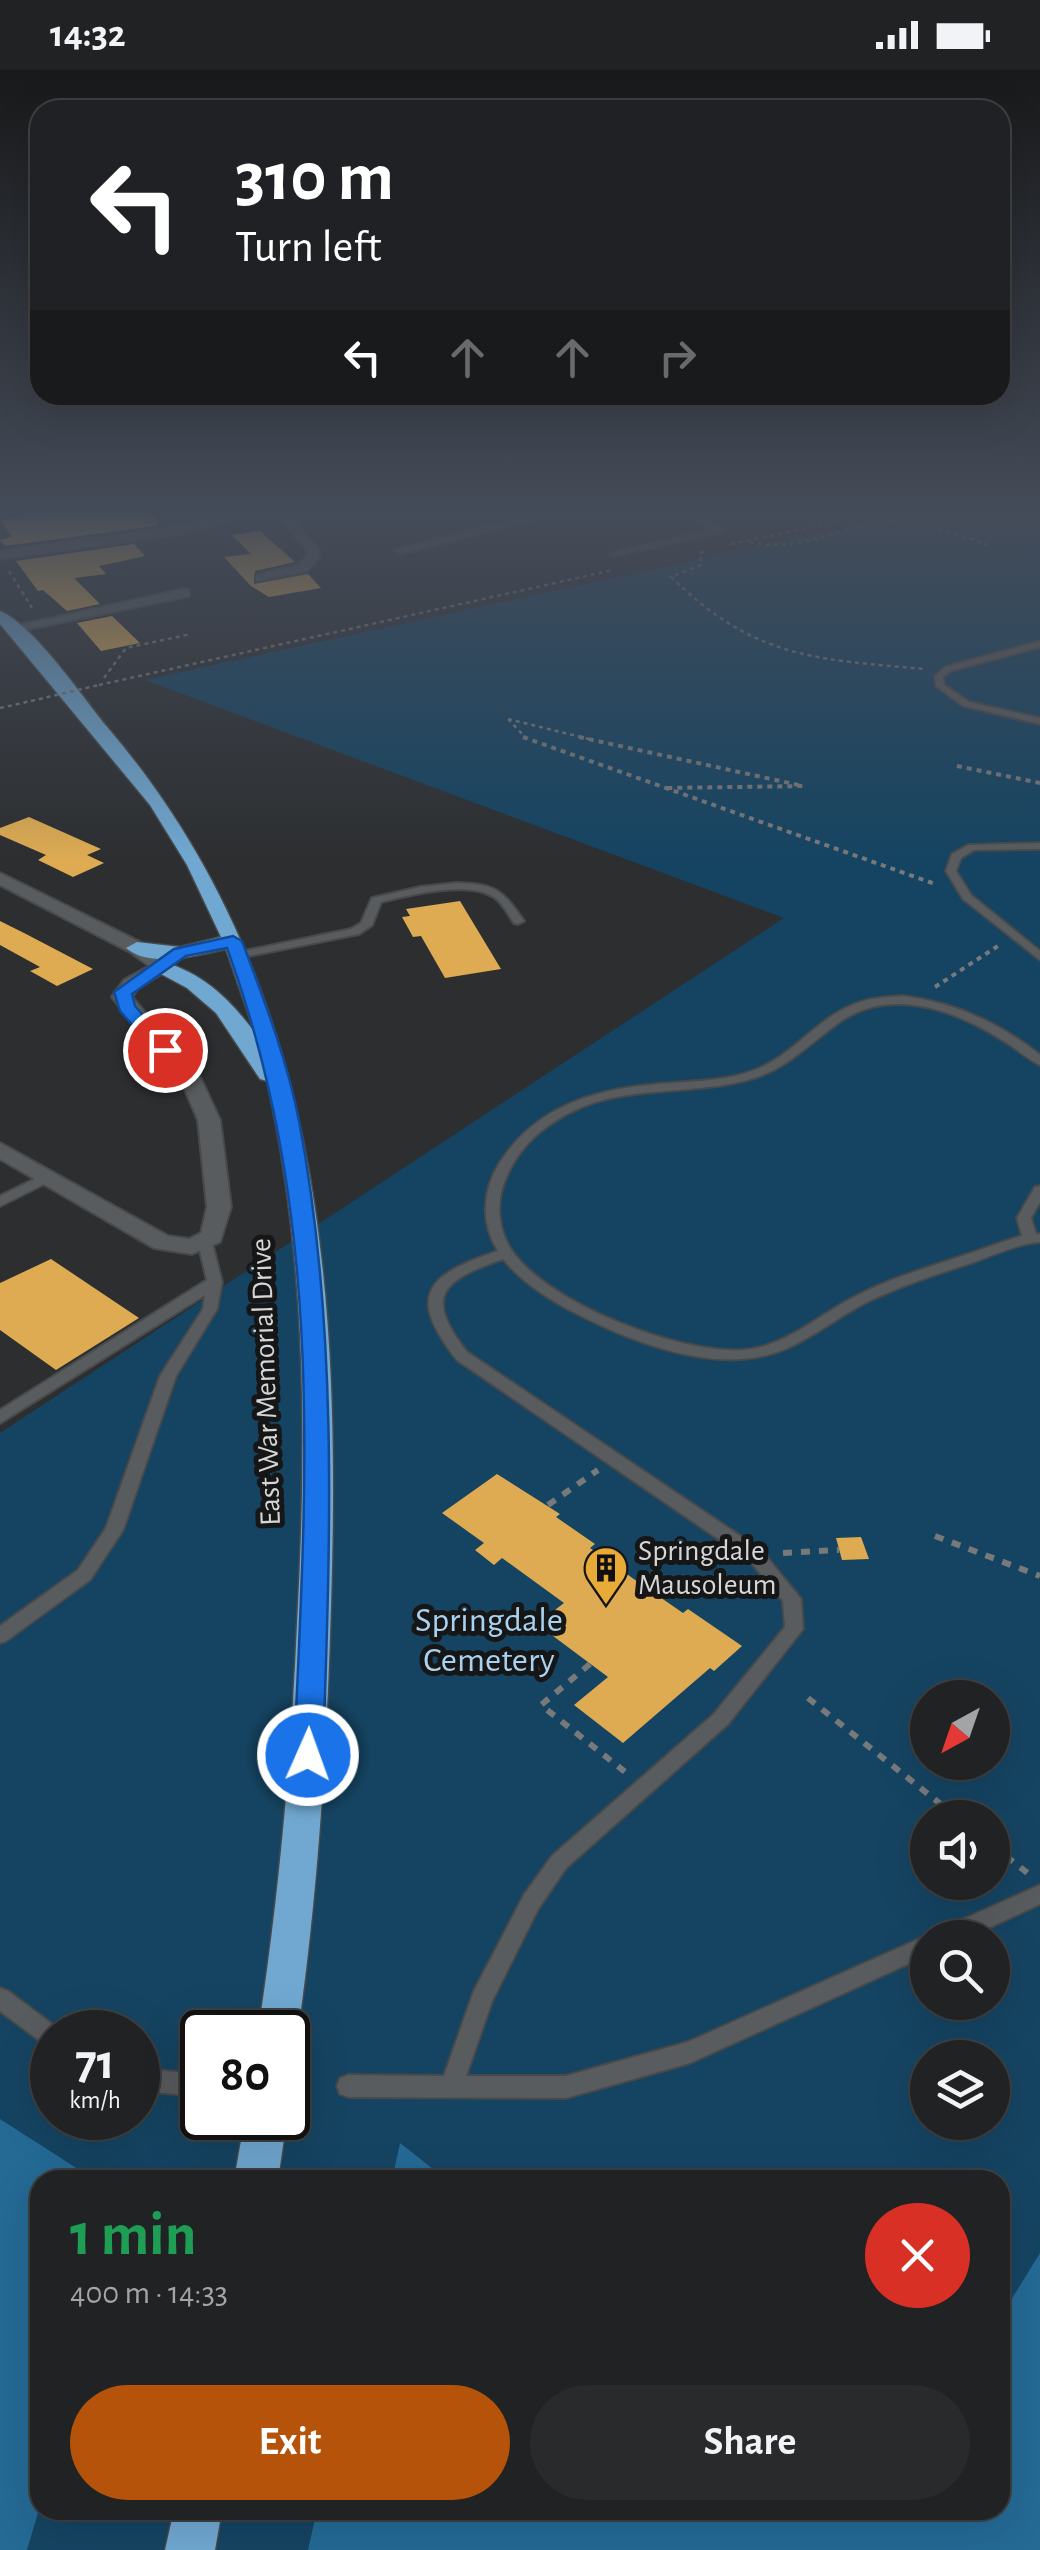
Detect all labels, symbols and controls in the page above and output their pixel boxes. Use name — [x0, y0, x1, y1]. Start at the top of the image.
text: 14:32 — [50, 16, 126, 54]
icon: left — [70, 140, 200, 270]
text: 310 m — [235, 143, 394, 213]
text: Turn left — [235, 225, 382, 270]
icon: left — [335, 330, 390, 385]
icon: ahead — [440, 330, 495, 385]
icon: ahead — [545, 330, 600, 385]
icon: right — [650, 330, 705, 385]
pin — [123, 1008, 208, 1093]
icon: arrive — [138, 1023, 193, 1078]
street label: East War Memorial Drive — [246, 1238, 286, 1526]
place label: Springdale Mausoleum — [638, 1536, 777, 1600]
building icon: Springdale Mausoleum — [583, 1545, 629, 1606]
park label: Springdale Cemetery — [415, 1603, 563, 1678]
north arrow — [910, 1680, 1010, 1780]
map controls — [910, 1680, 1010, 2140]
position arrow — [256, 1703, 360, 1807]
button: sound — [910, 1800, 1010, 1900]
button: search — [910, 1920, 1010, 2020]
speed limit sign: 80 — [180, 2010, 310, 2140]
text: 71 — [75, 2038, 115, 2088]
button: layers — [910, 2040, 1010, 2140]
text: km/h — [69, 2088, 121, 2113]
button: close — [865, 2203, 970, 2308]
text: 1 min — [70, 2206, 196, 2266]
text: 400 m · 14:33 — [70, 2277, 228, 2309]
button: Exit — [70, 2385, 510, 2500]
button: Share — [530, 2385, 970, 2500]

